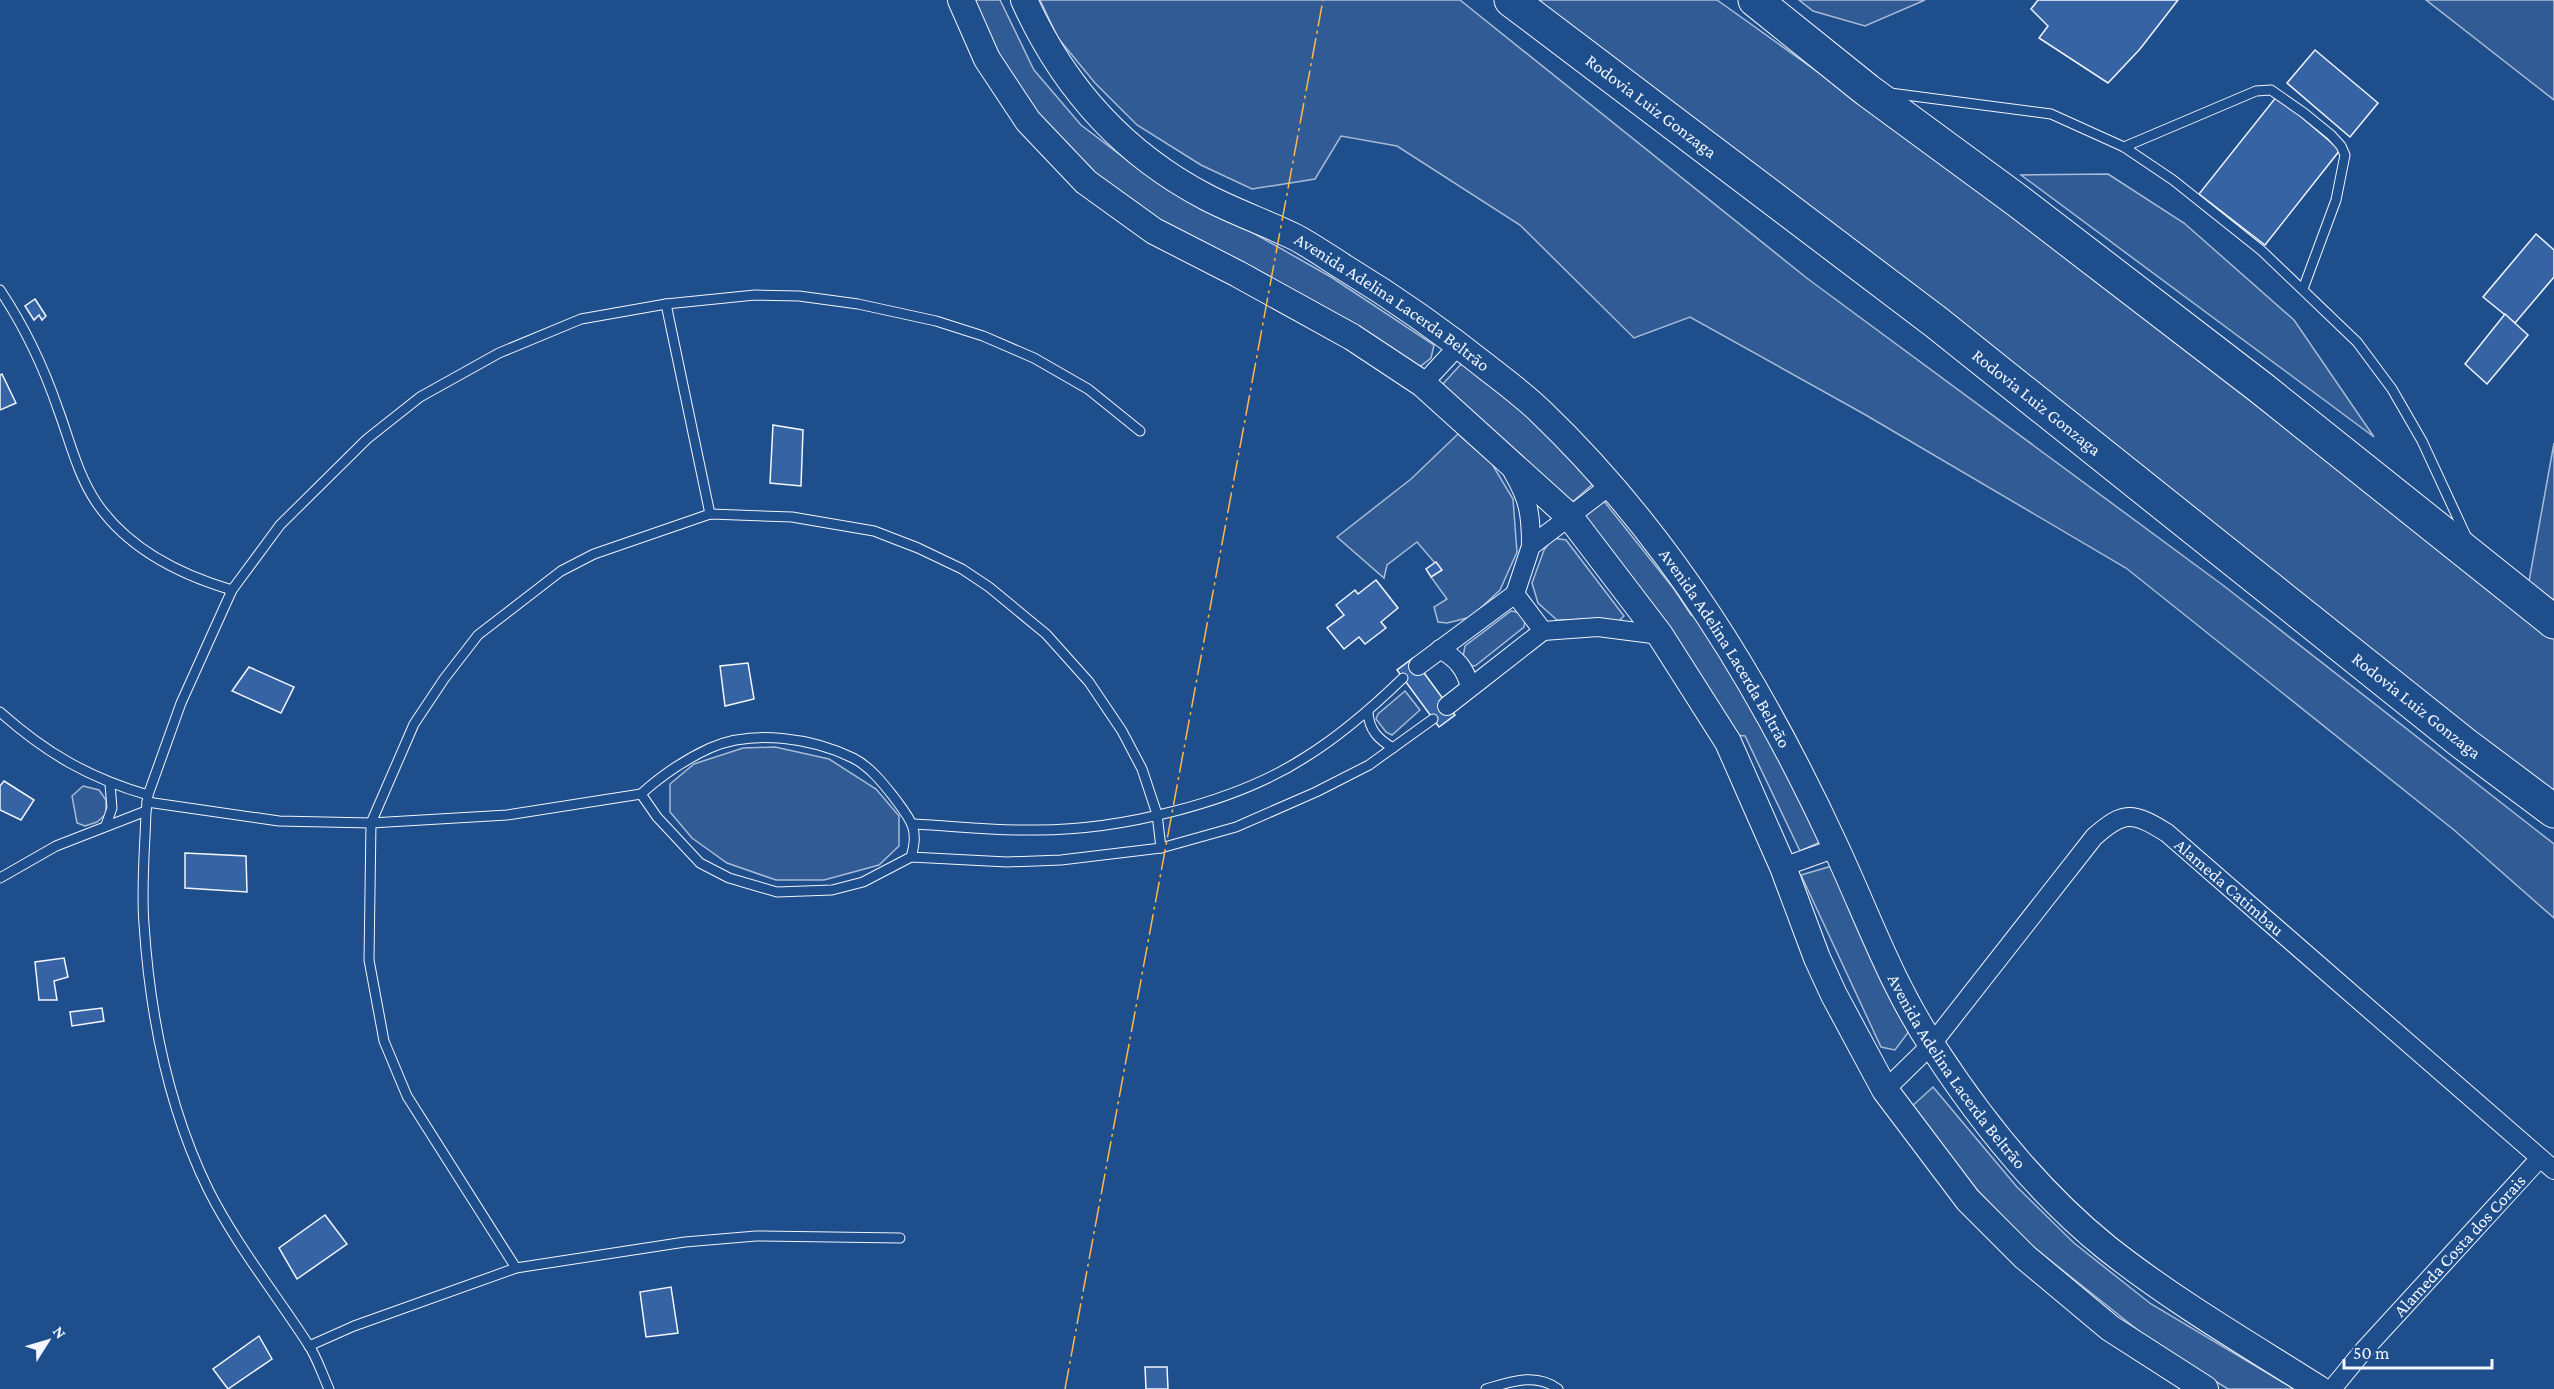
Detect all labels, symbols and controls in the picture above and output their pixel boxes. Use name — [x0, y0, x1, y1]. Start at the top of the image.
street label: Rodovia Luiz Gonzaga — [1582, 50, 1721, 162]
street label: Avenida Adelina Lacerda Beltrão — [1291, 229, 1494, 376]
street label: Rodovia Luiz Gonzaga — [1968, 345, 2105, 460]
street label: Avenida Adelina Lacerda Beltrão — [1655, 545, 1795, 751]
street label: Rodovia Luiz Gonzaga — [2348, 648, 2485, 763]
street label: Alameda Catimbau — [2171, 834, 2288, 940]
street label: Avenida Adelina Lacerda Beltrão — [1884, 971, 2030, 1173]
street label: Alameda Costa dos Corais — [2390, 1170, 2530, 1321]
north arrow — [18, 1311, 78, 1371]
text: N — [50, 1323, 70, 1342]
scale bar — [2344, 1332, 2492, 1370]
text: 50 m — [2353, 1343, 2390, 1363]

